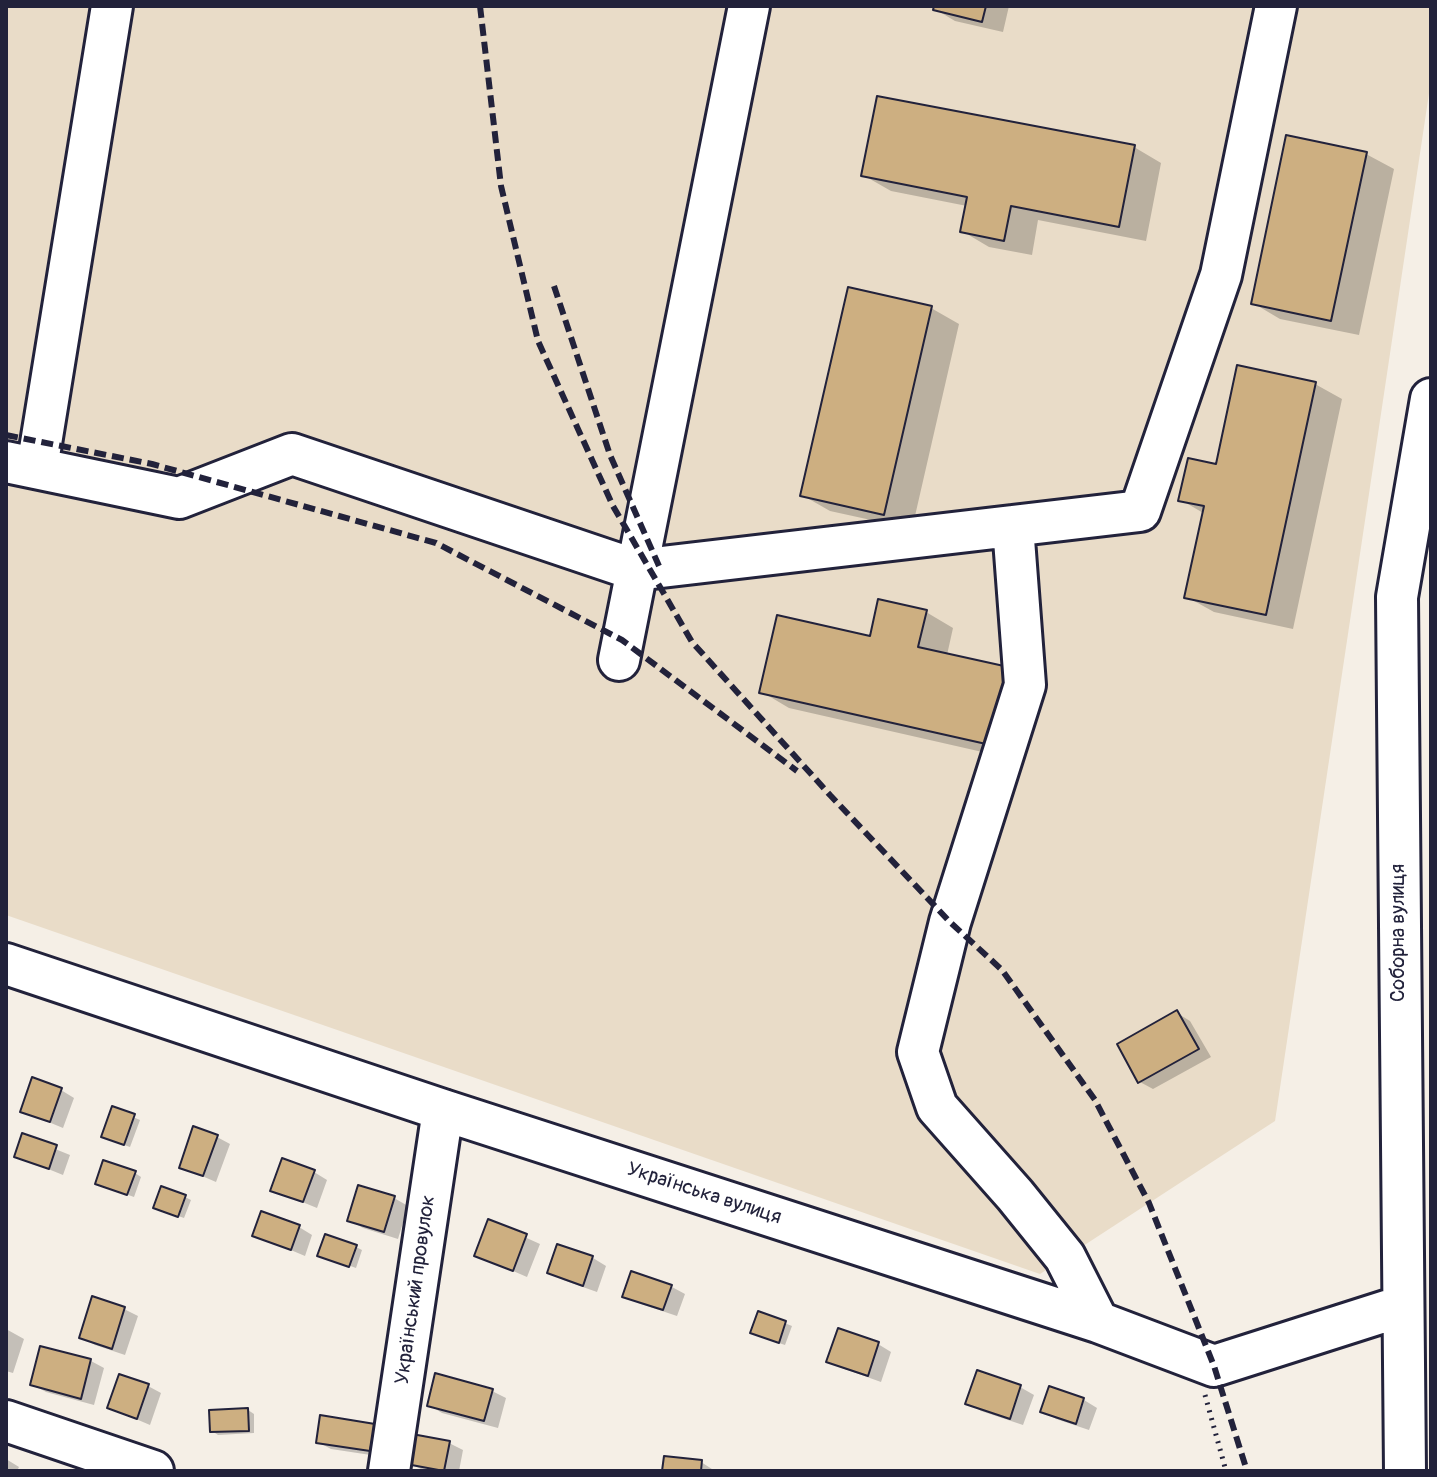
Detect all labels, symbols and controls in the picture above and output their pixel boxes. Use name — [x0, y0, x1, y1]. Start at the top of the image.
street label: Соборна вулиця — [1387, 864, 1411, 1002]
street label: Українська вулиця — [624, 1158, 784, 1230]
street label: Український провулок — [391, 1194, 441, 1386]

